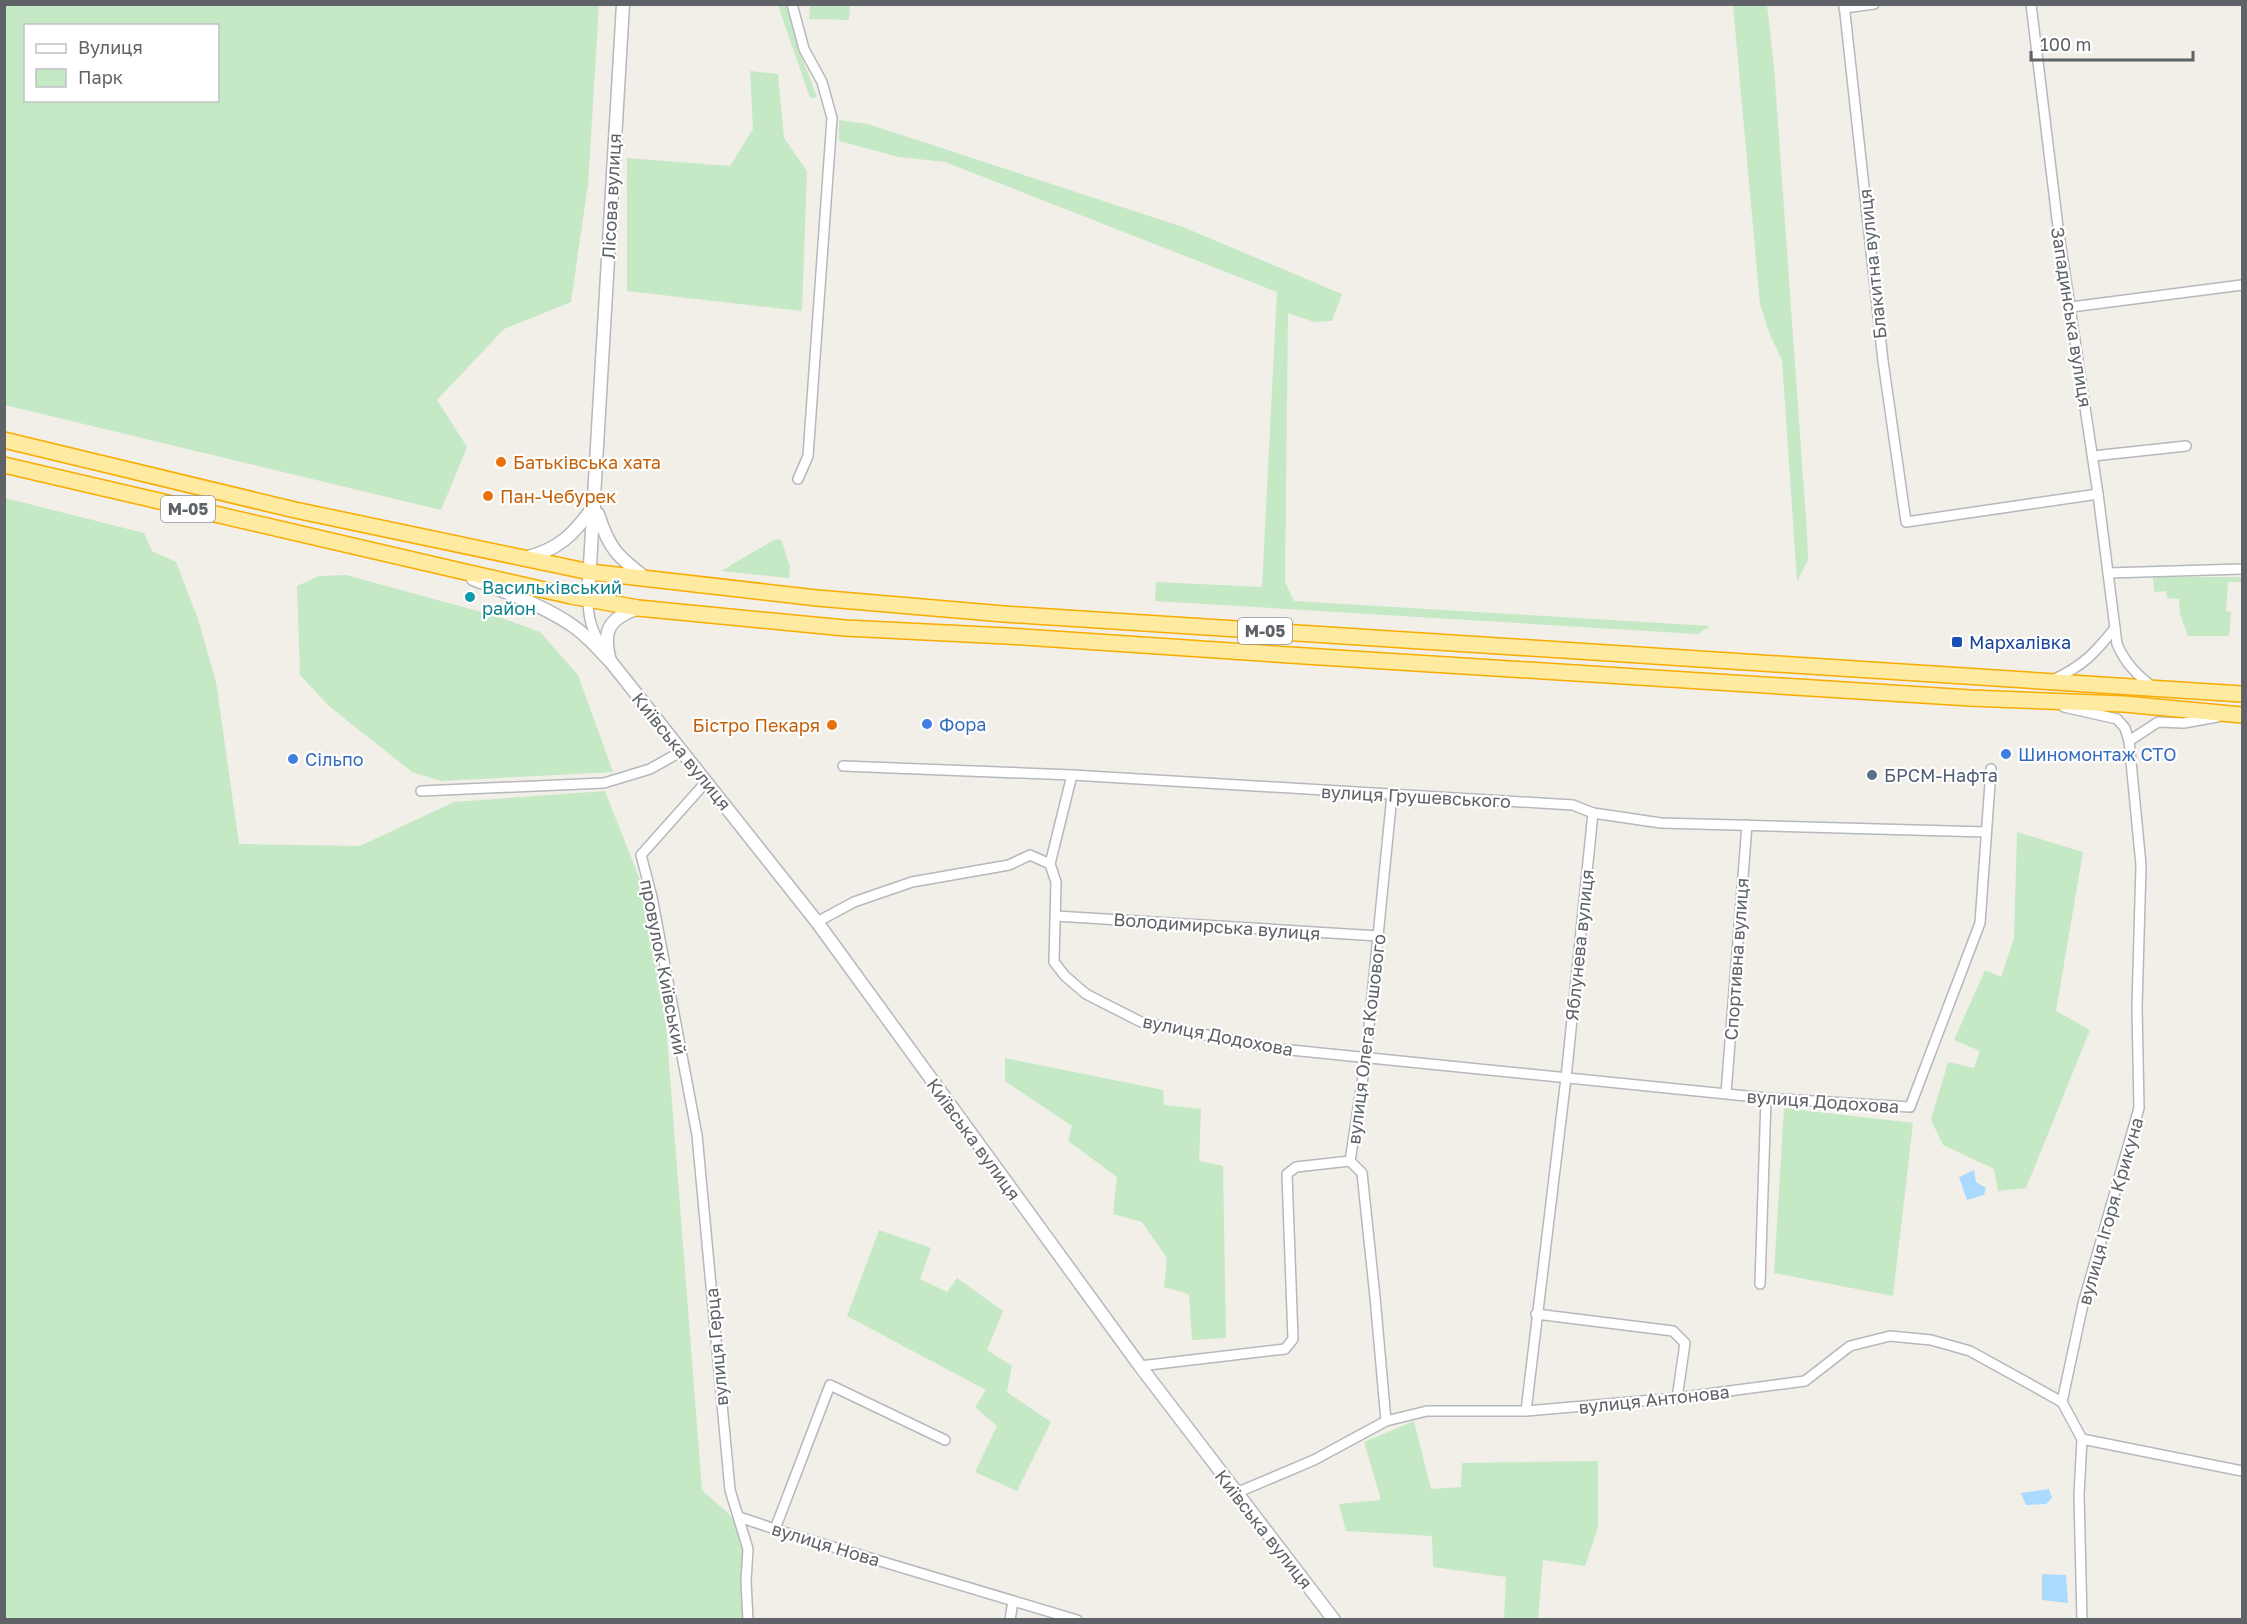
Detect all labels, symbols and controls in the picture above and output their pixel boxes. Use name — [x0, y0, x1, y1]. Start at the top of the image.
legend — [24, 24, 219, 102]
scale bar — [2031, 24, 2193, 62]
text: 100 m — [2040, 33, 2091, 55]
text: Вулиця — [78, 36, 143, 58]
text: Парк — [78, 66, 123, 88]
street label: Лісова вулиця — [597, 133, 625, 259]
street label: Блакитна вулиця — [1853, 188, 1891, 340]
street label: Западинська вулиця — [2047, 225, 2097, 409]
place label: Батьківська хата — [513, 451, 661, 473]
marker: Батьківська хата — [494, 455, 508, 469]
place label: Пан-Чебурек — [500, 485, 616, 507]
marker: Пан-Чебурек — [481, 489, 495, 503]
road number: М-05 — [161, 496, 215, 522]
place label: Васильківський район — [482, 576, 622, 619]
marker: Васильківський район — [463, 590, 477, 604]
road number: М-05 — [1238, 618, 1292, 644]
place label: Мархалівка — [1969, 631, 2071, 653]
marker: Мархалівка — [1950, 635, 1964, 649]
street label: Київська вулиця — [628, 688, 736, 814]
place label: Фора — [939, 713, 987, 735]
place label: Бістро Пекаря — [693, 714, 820, 736]
marker: Фора — [920, 717, 934, 731]
marker: Бістро Пекаря — [825, 718, 839, 732]
place label: Шиномонтаж СТО — [2018, 743, 2177, 765]
marker: Шиномонтаж СТО — [1999, 747, 2013, 761]
place label: Сільпо — [305, 748, 364, 770]
marker: Сільпо — [286, 752, 300, 766]
place label: БРСМ-Нафта — [1884, 764, 1998, 786]
marker: БРСМ-Нафта — [1865, 768, 1879, 782]
street label: вулиця Грушевського — [1320, 780, 1512, 812]
street label: Яблунева вулиця — [1560, 868, 1598, 1022]
street label: провулок Київський — [636, 877, 692, 1057]
street label: Спортивна вулиця — [1719, 877, 1753, 1041]
street label: Володимирська вулиця — [1113, 908, 1321, 944]
street label: вулиця Олега Кошового — [1342, 933, 1390, 1145]
street label: вулиця Додохова — [1141, 1010, 1295, 1060]
street label: Київська вулиця — [922, 1074, 1026, 1204]
street label: вулиця Додохова — [1746, 1085, 1900, 1117]
street label: вулиця Ігоря Крикуна — [2073, 1115, 2147, 1307]
street label: вулиця Герца — [700, 1287, 732, 1407]
street label: вулиця Антонова — [1577, 1380, 1731, 1418]
street label: Київська вулиця — [1211, 1465, 1317, 1593]
street label: вулиця Нова — [769, 1517, 883, 1571]

